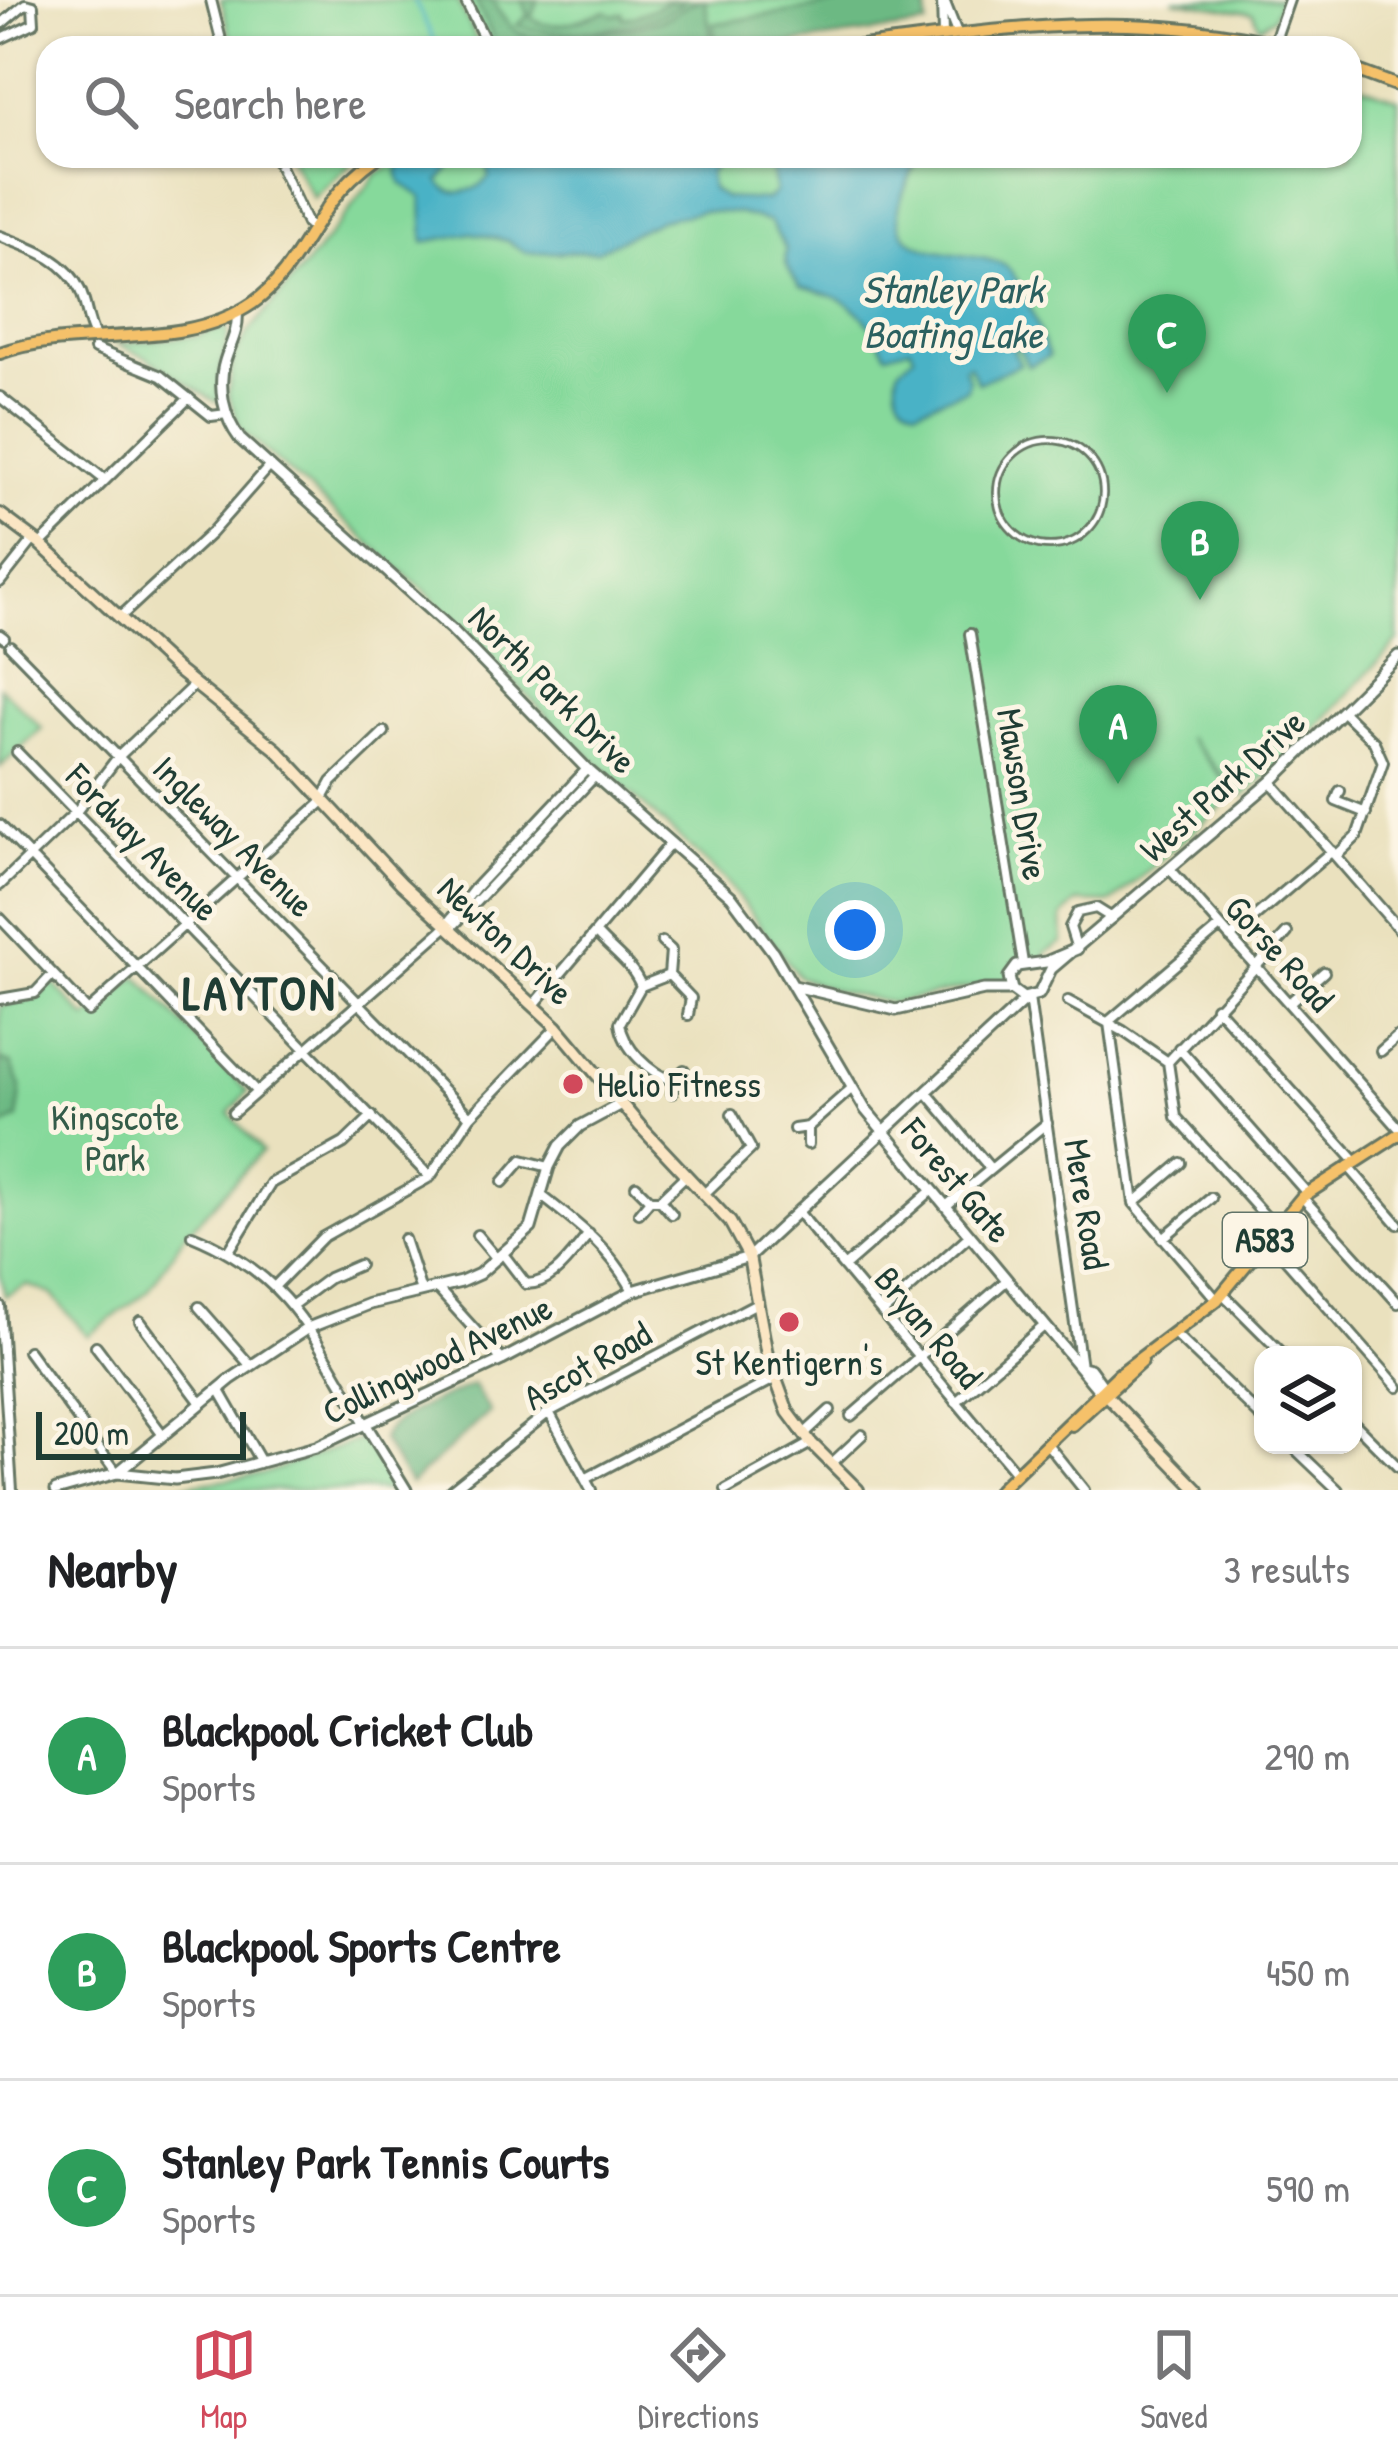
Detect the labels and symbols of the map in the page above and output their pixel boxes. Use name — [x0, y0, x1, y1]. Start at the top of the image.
water label: Stanley Park Boating Lake — [863, 262, 1047, 361]
pin: C — [1128, 294, 1206, 393]
pin: B — [1161, 501, 1239, 600]
street label: North Park Drive — [458, 594, 648, 784]
pin: A — [1079, 685, 1157, 784]
street label: West Park Drive — [1128, 697, 1315, 872]
street label: Mawson Drive — [986, 705, 1061, 883]
street label: Ingleway Avenue — [143, 744, 326, 927]
street label: Fordway Avenue — [55, 751, 231, 931]
street label: Newton Drive — [428, 864, 585, 1015]
street label: Gorse Road — [1215, 884, 1346, 1021]
your location — [825, 900, 885, 960]
district label: LAYTON — [182, 960, 338, 1025]
place label: Helio Fitness — [597, 1059, 761, 1108]
marker: Helio Fitness — [560, 1071, 586, 1097]
park label: Kingscote Park — [51, 1092, 179, 1182]
street label: Forest Gate — [890, 1106, 1024, 1252]
street label: Mere Road — [1053, 1135, 1122, 1273]
road number: A583 — [1223, 1213, 1307, 1267]
street label: Bryan Road — [864, 1255, 995, 1398]
street label: Collingwood Avenue — [314, 1282, 560, 1435]
street label: Ascot Road — [514, 1308, 659, 1421]
marker: St Kentigern's — [776, 1309, 802, 1335]
place label: St Kentigern's — [695, 1337, 883, 1386]
scale bar — [36, 1406, 246, 1459]

